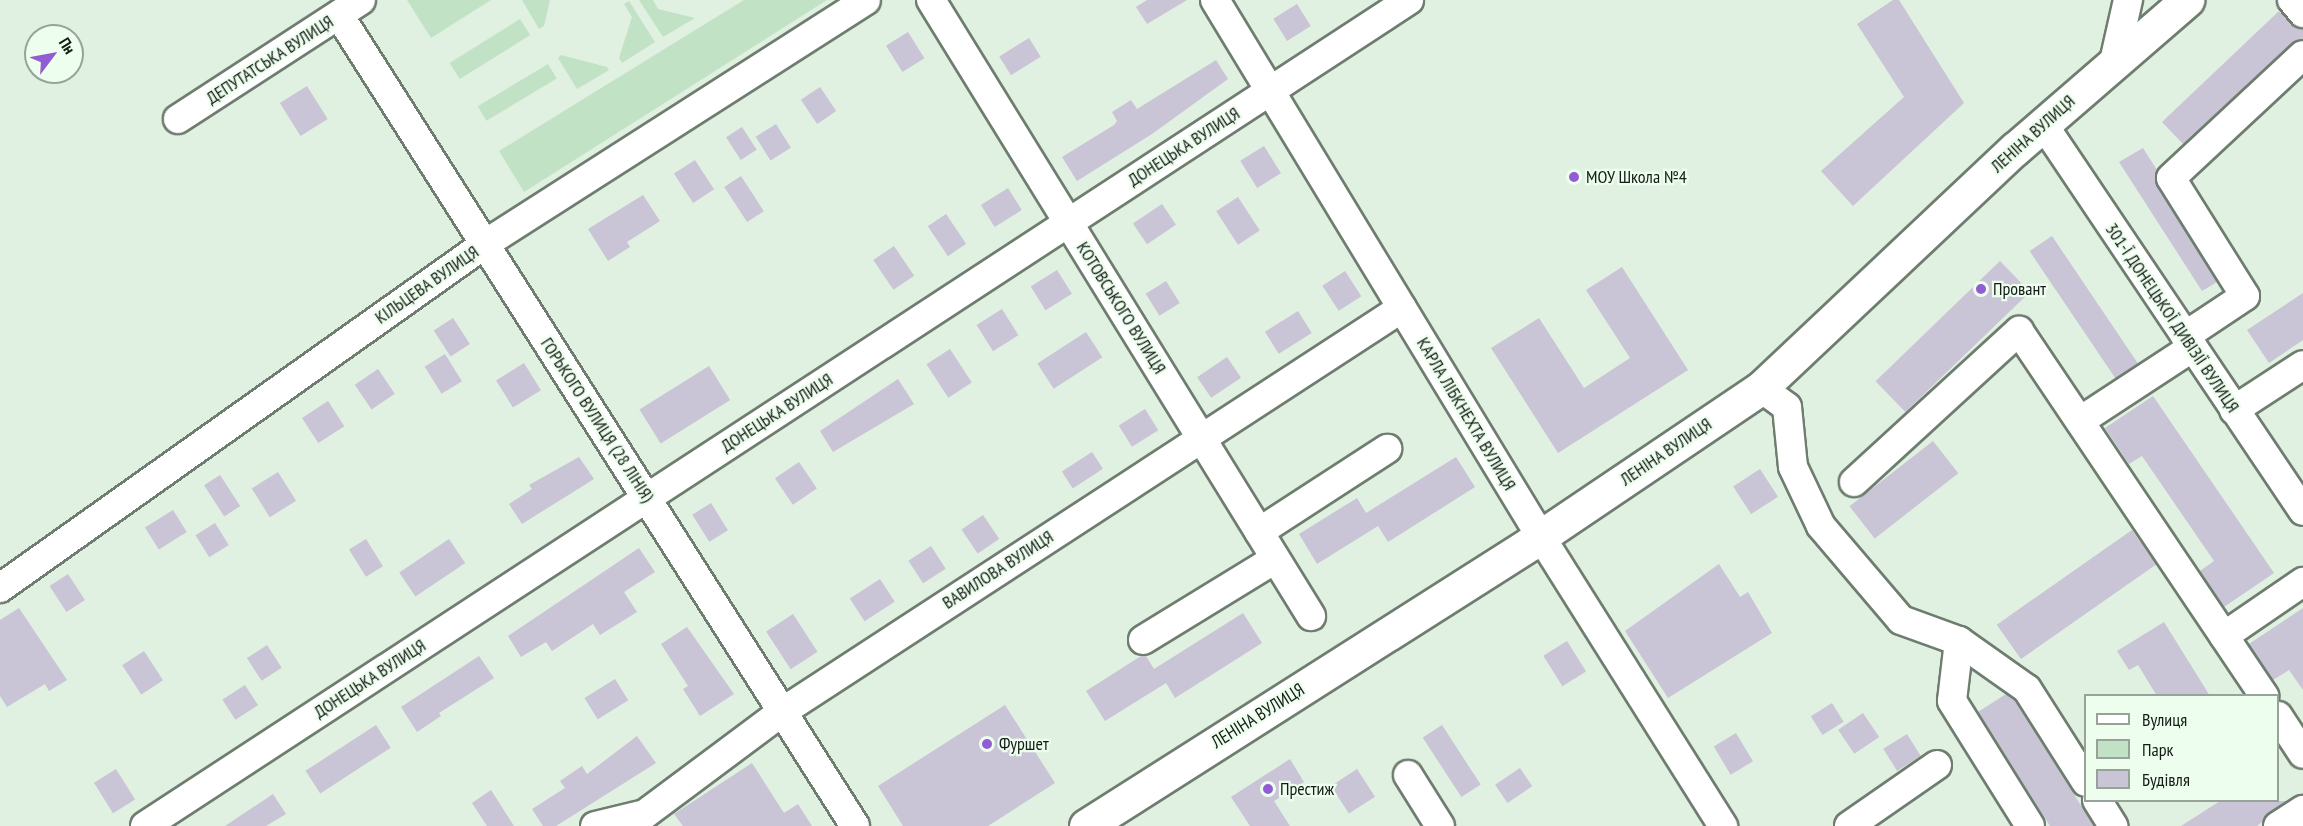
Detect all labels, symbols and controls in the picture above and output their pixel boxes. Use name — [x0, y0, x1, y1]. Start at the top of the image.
street label: ДЕПУТАТСЬКА ВУЛИЦЯ — [202, 11, 338, 109]
north arrow — [24, 24, 84, 84]
text: Пн — [55, 34, 80, 57]
street label: ЛЕНІНА ВУЛИЦЯ — [1986, 91, 2080, 177]
street label: ДОНЕЦЬКА ВУЛИЦЯ — [1124, 103, 1244, 191]
place label: МОУ Школа №4 — [1586, 166, 1687, 188]
marker: МОУ Школа №4 — [1567, 170, 1581, 184]
street label: 301-Ї ДОНЕЦЬКОЇ ДИВІЗІЇ ВУЛИЦЯ — [2100, 219, 2244, 417]
street label: КОТОВСЬКОГО ВУЛИЦЯ — [1072, 238, 1170, 378]
street label: КІЛЬЦЕВА ВУЛИЦЯ — [371, 241, 483, 329]
place label: Провант — [1993, 278, 2046, 300]
marker: Провант — [1974, 282, 1988, 296]
street label: КАРЛА ЛІБКНЕХТА ВУЛИЦЯ — [1412, 333, 1520, 495]
street label: ГОРЬКОГО ВУЛИЦЯ (28 ЛIНIЯ) — [536, 334, 658, 506]
street label: ДОНЕЦЬКА ВУЛИЦЯ — [717, 369, 837, 457]
street label: ЛЕНІНА ВУЛИЦЯ — [1616, 413, 1716, 491]
street label: ВАВИЛОВА ВУЛИЦЯ — [938, 526, 1058, 614]
street label: ДОНЕЦЬКА ВУЛИЦЯ — [310, 635, 430, 723]
street label: ЛЕНІНА ВУЛИЦЯ — [1207, 679, 1309, 753]
legend — [2084, 694, 2279, 802]
text: Вулиця — [2142, 708, 2187, 731]
place label: Фуршет — [999, 733, 1049, 755]
marker: Фуршет — [980, 737, 994, 751]
text: Парк — [2142, 738, 2173, 761]
text: Будівля — [2142, 768, 2190, 791]
place label: Престиж — [1280, 778, 1334, 800]
marker: Престиж — [1261, 782, 1275, 796]

